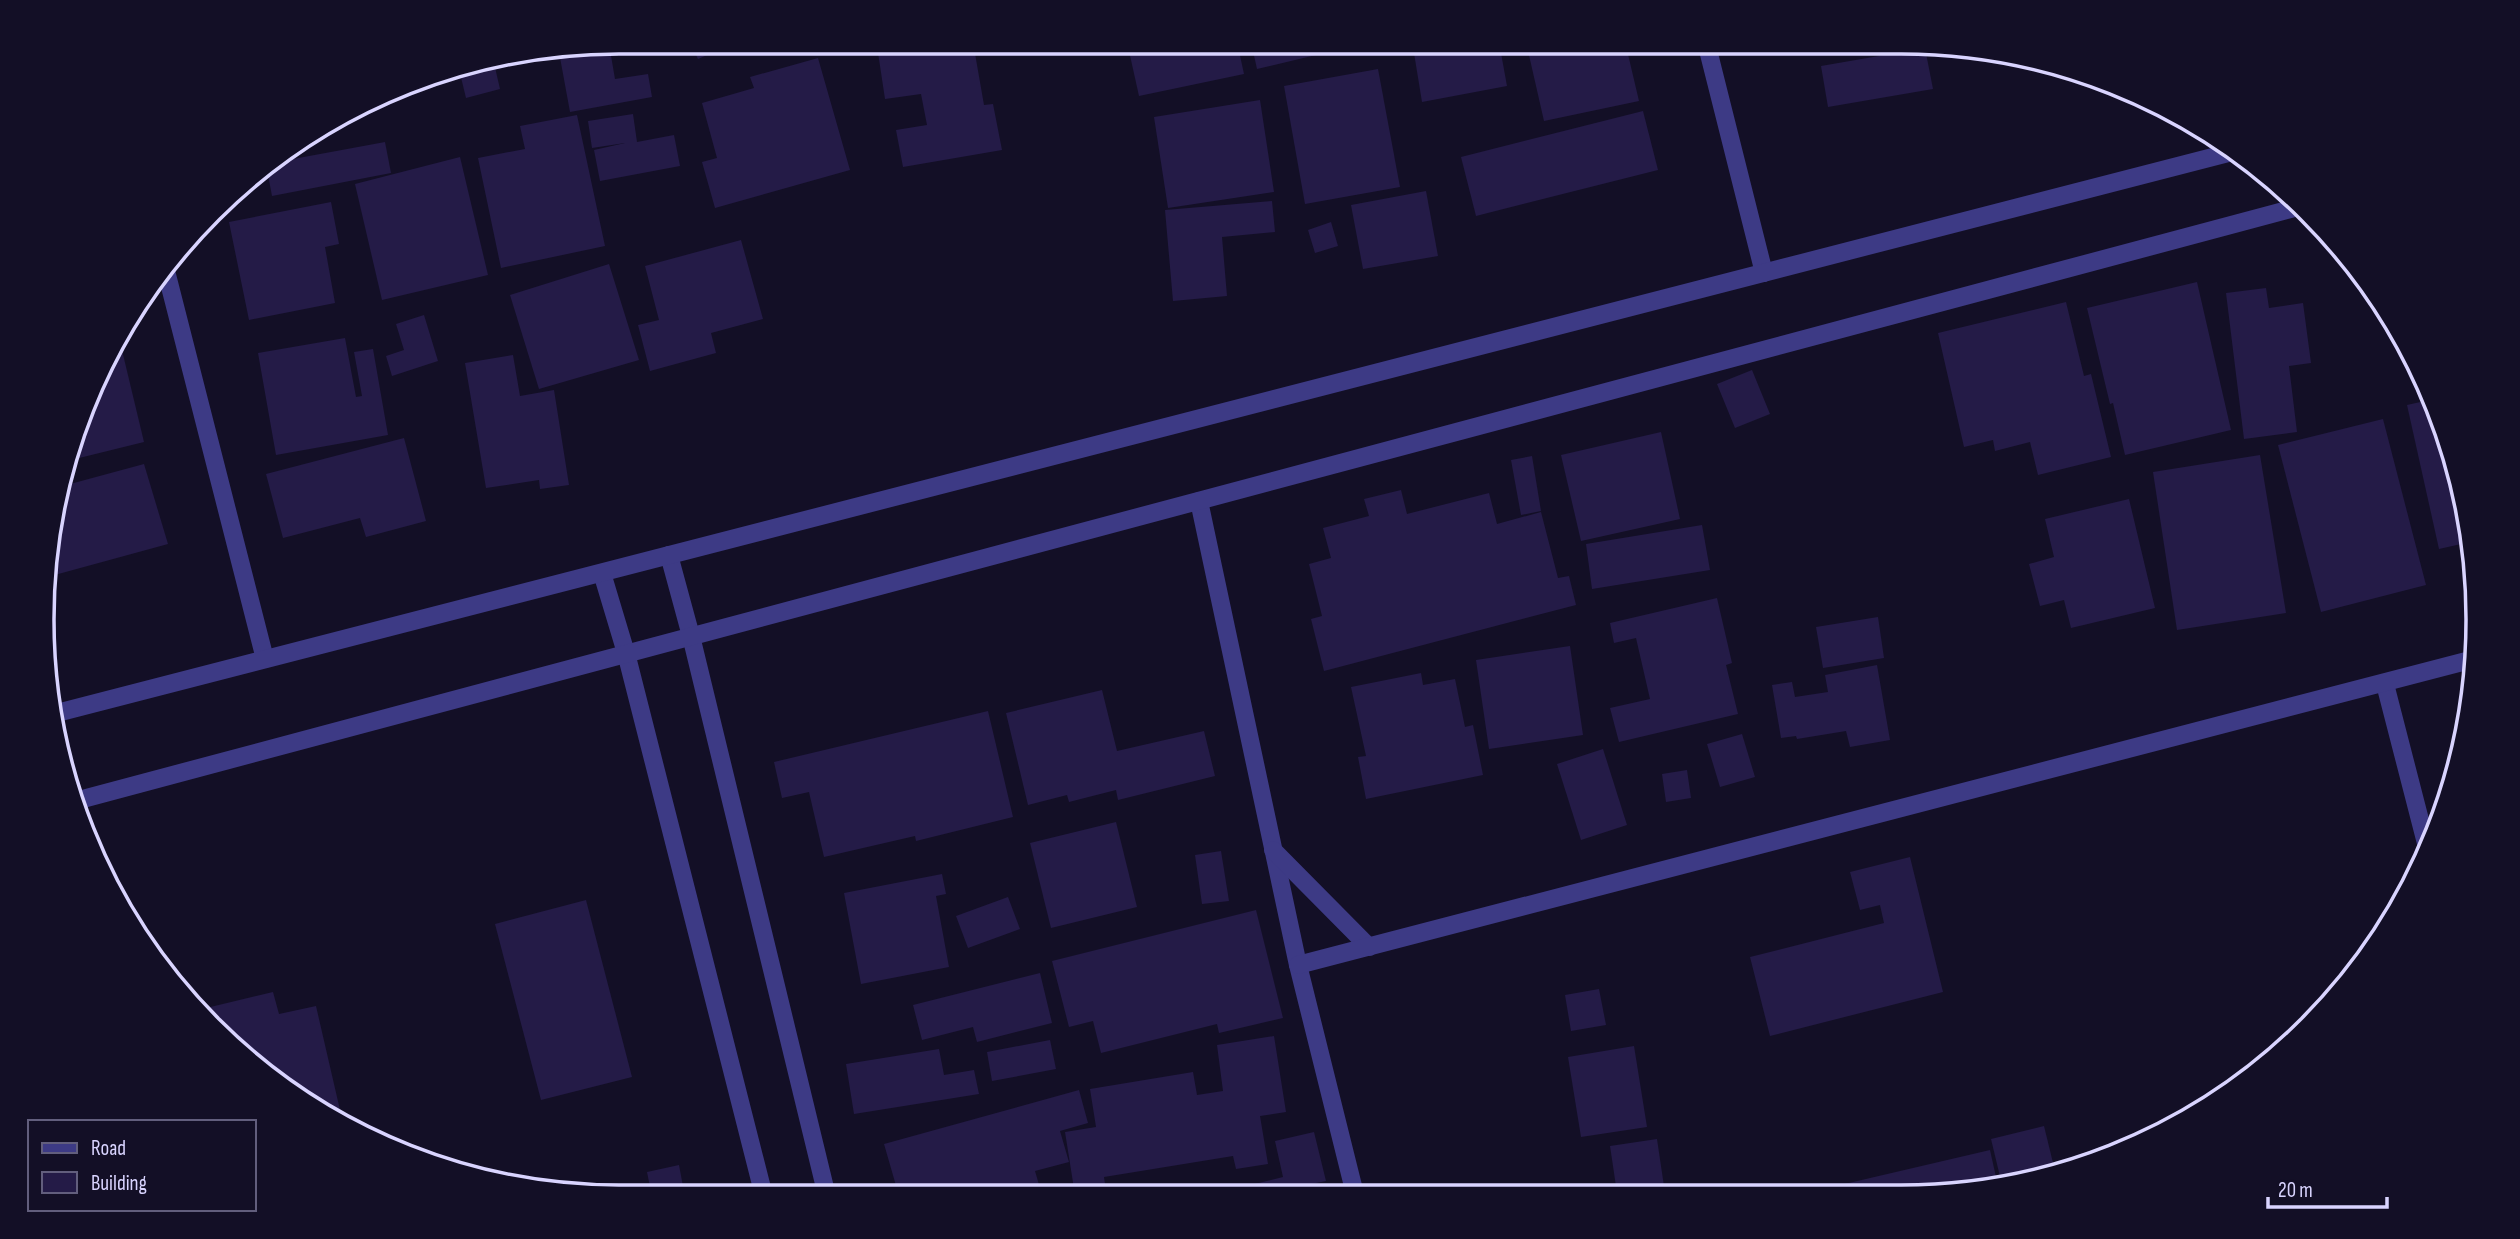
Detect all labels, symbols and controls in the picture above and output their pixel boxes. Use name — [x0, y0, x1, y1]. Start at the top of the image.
legend — [28, 1120, 256, 1211]
text: Road — [91, 1136, 126, 1161]
scale bar — [2268, 1166, 2387, 1210]
text: Building — [91, 1171, 147, 1196]
text: 20 m — [2278, 1178, 2313, 1203]

